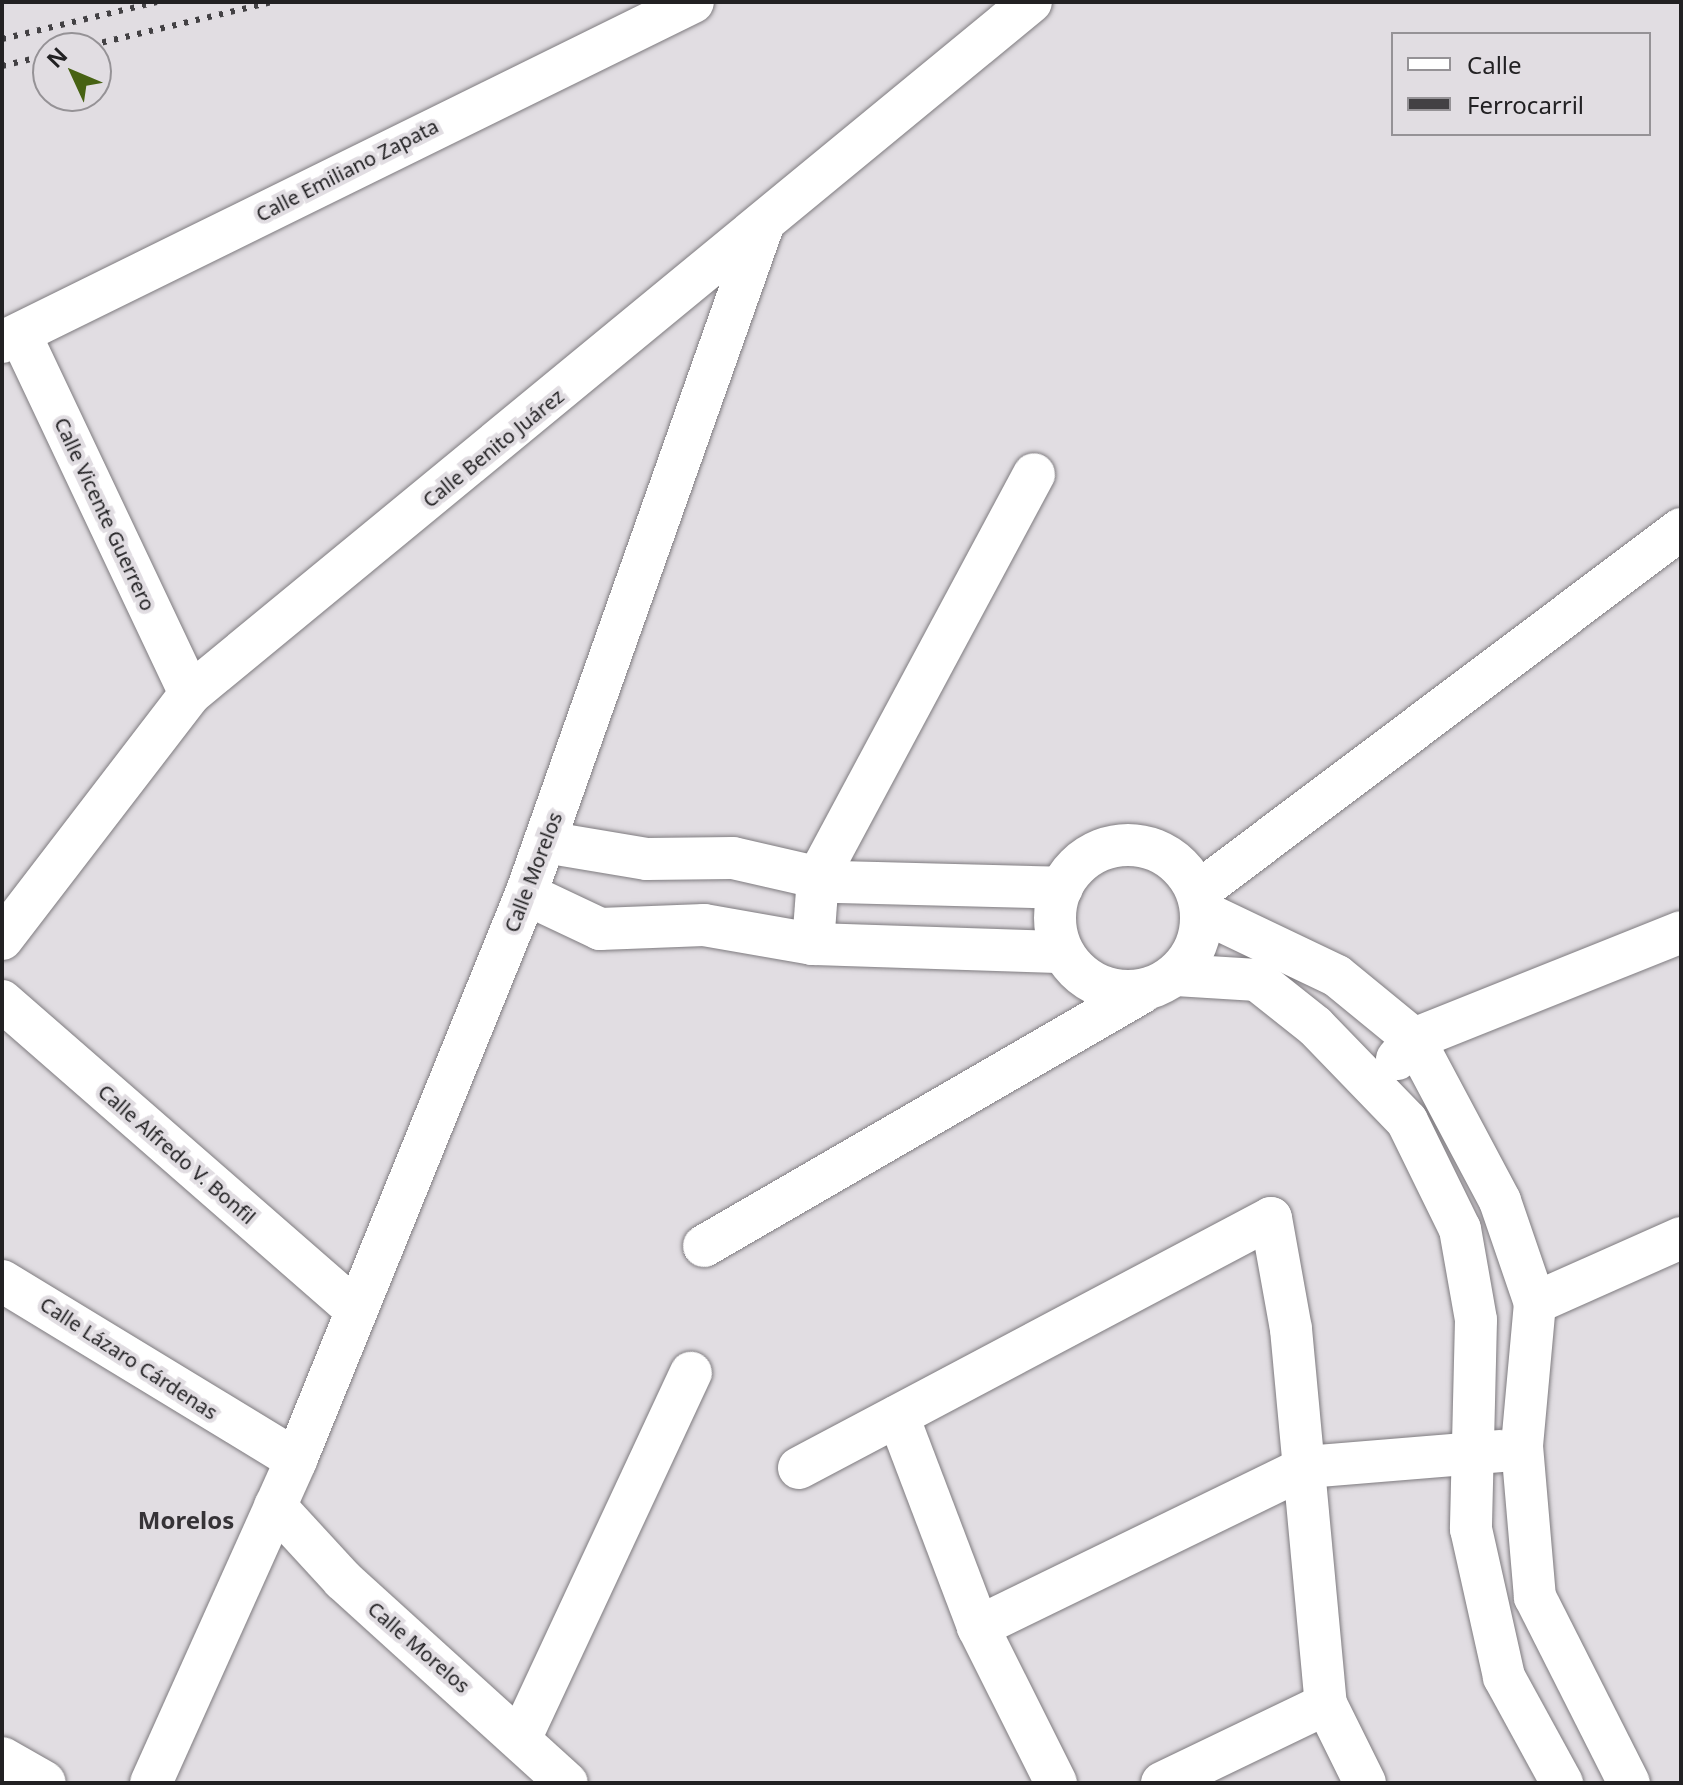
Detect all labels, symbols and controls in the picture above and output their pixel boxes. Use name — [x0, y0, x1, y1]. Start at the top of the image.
north arrow — [32, 32, 112, 112]
legend — [1391, 32, 1651, 136]
text: N — [39, 40, 73, 74]
text: Calle — [1467, 48, 1522, 81]
text: Ferrocarril — [1467, 88, 1584, 121]
street label: Calle Emiliano Zapata — [252, 114, 442, 226]
street label: Calle Benito Juárez — [418, 384, 568, 512]
street label: Calle Vicente Guerrero — [50, 414, 160, 614]
street label: Calle Morelos — [499, 808, 567, 936]
street label: Calle Alfredo V. Bonfil — [93, 1079, 261, 1229]
street label: Calle Lázaro Cárdenas — [36, 1292, 222, 1424]
district label: Morelos — [138, 1506, 234, 1534]
street label: Calle Morelos — [363, 1596, 475, 1698]

